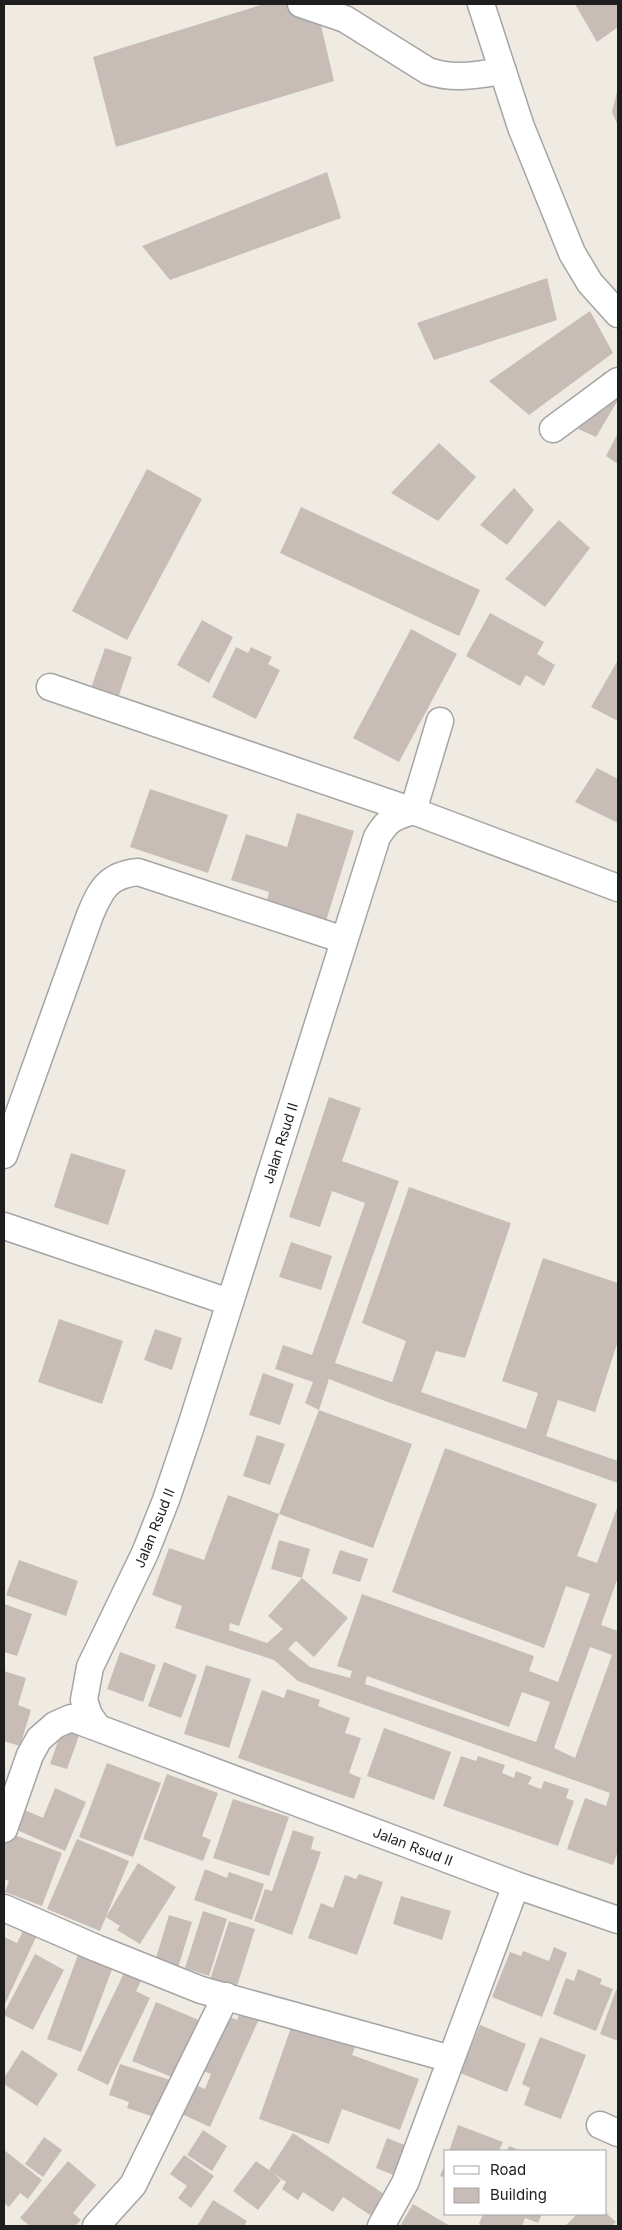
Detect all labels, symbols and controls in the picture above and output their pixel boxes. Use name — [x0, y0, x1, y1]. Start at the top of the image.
street label: Jalan Rsud II — [259, 1100, 301, 1186]
street label: Jalan Rsud II — [130, 1486, 178, 1570]
street label: Jalan Rsud II — [371, 1823, 455, 1869]
legend — [444, 2150, 607, 2215]
text: Road — [490, 2160, 526, 2179]
text: Building — [490, 2185, 547, 2204]

